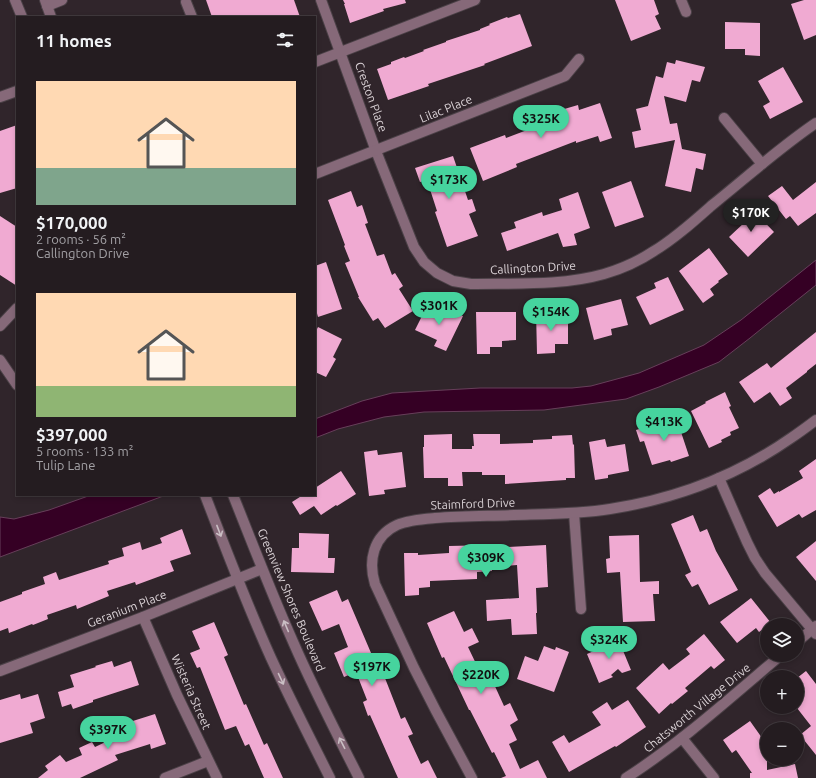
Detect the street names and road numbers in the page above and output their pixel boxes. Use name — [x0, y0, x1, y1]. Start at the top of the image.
street label: Creston Place — [353, 60, 390, 134]
street label: Lilac Place — [418, 92, 474, 125]
street label: Callington Drive — [490, 259, 576, 276]
street label: Staimford Drive — [430, 496, 516, 511]
street label: Greenview Shores Boulevard — [255, 526, 328, 673]
street label: Geranium Place — [85, 587, 168, 630]
street label: Wisteria Street — [169, 652, 214, 732]
street label: Chatsworth Village Drive — [641, 661, 753, 755]

